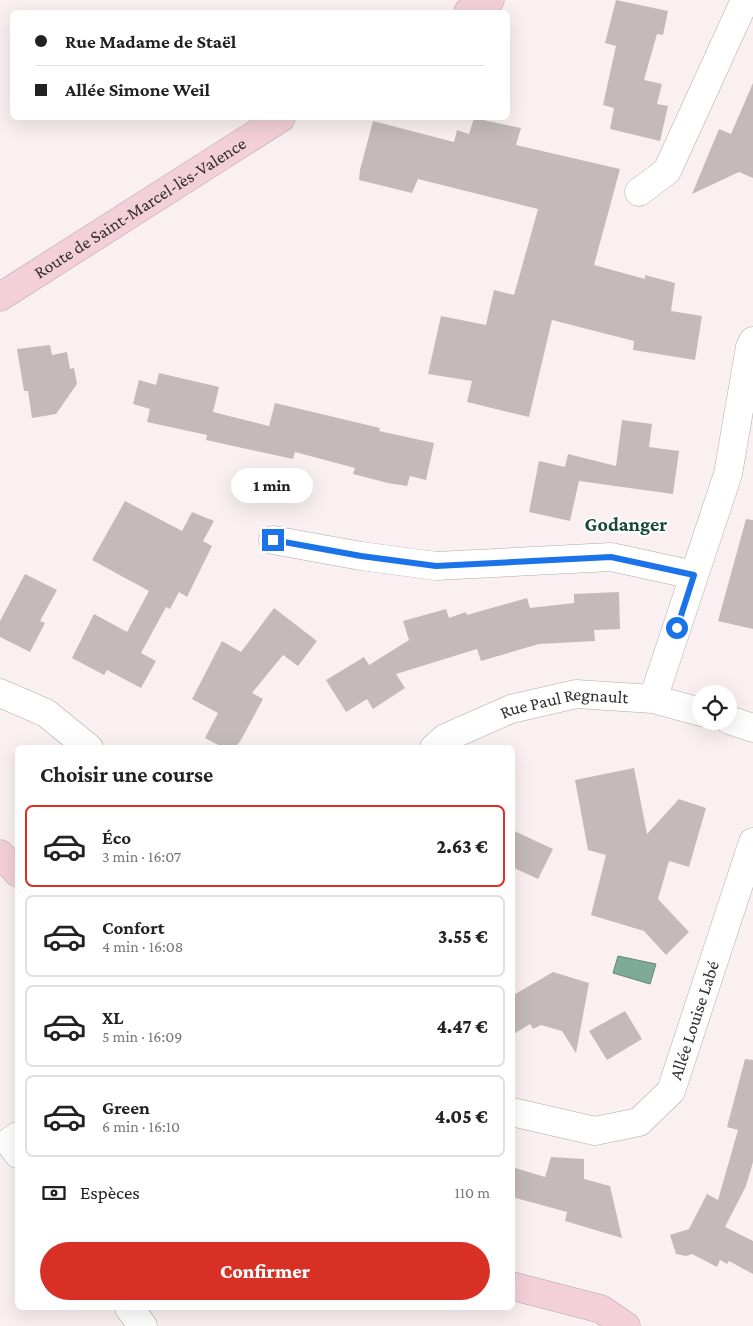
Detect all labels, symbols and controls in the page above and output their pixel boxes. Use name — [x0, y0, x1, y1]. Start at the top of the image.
text: Rue Madame de Staël — [65, 31, 236, 52]
text: Allée Simone Weil — [65, 79, 210, 100]
street label: Route de Saint-Marcel-lès-Valence — [30, 133, 250, 283]
callout: 1 min — [232, 468, 314, 502]
text: 1 min — [253, 477, 291, 494]
district label: Godanger — [585, 513, 667, 535]
route end — [262, 529, 284, 551]
route start — [666, 617, 688, 639]
street label: Rue Paul Regnault — [497, 684, 630, 723]
map controls — [692, 685, 737, 730]
button: locate — [692, 685, 737, 730]
text: Choisir une course — [40, 762, 213, 787]
icon: car — [42, 824, 87, 869]
text: Éco — [102, 827, 131, 848]
text: 2.63 € — [436, 836, 488, 857]
text: 3 min · 16:07 — [102, 848, 181, 865]
icon: car — [42, 914, 87, 959]
text: Confort — [102, 917, 165, 938]
text: 3.55 € — [438, 926, 488, 947]
text: 4 min · 16:08 — [102, 938, 183, 955]
street label: Allée Louise Labé — [665, 958, 723, 1082]
icon: car — [42, 1004, 87, 1049]
text: XL — [102, 1007, 124, 1028]
text: 4.47 € — [436, 1016, 488, 1037]
text: 5 min · 16:09 — [102, 1028, 182, 1045]
icon: car — [42, 1094, 87, 1139]
text: Green — [102, 1097, 150, 1118]
text: 4.05 € — [435, 1106, 488, 1127]
text: 6 min · 16:10 — [102, 1118, 180, 1135]
icon: cash — [40, 1179, 68, 1207]
text: Espèces — [80, 1182, 140, 1203]
text: 110 m — [454, 1184, 490, 1201]
button: Confirmer — [40, 1242, 490, 1300]

